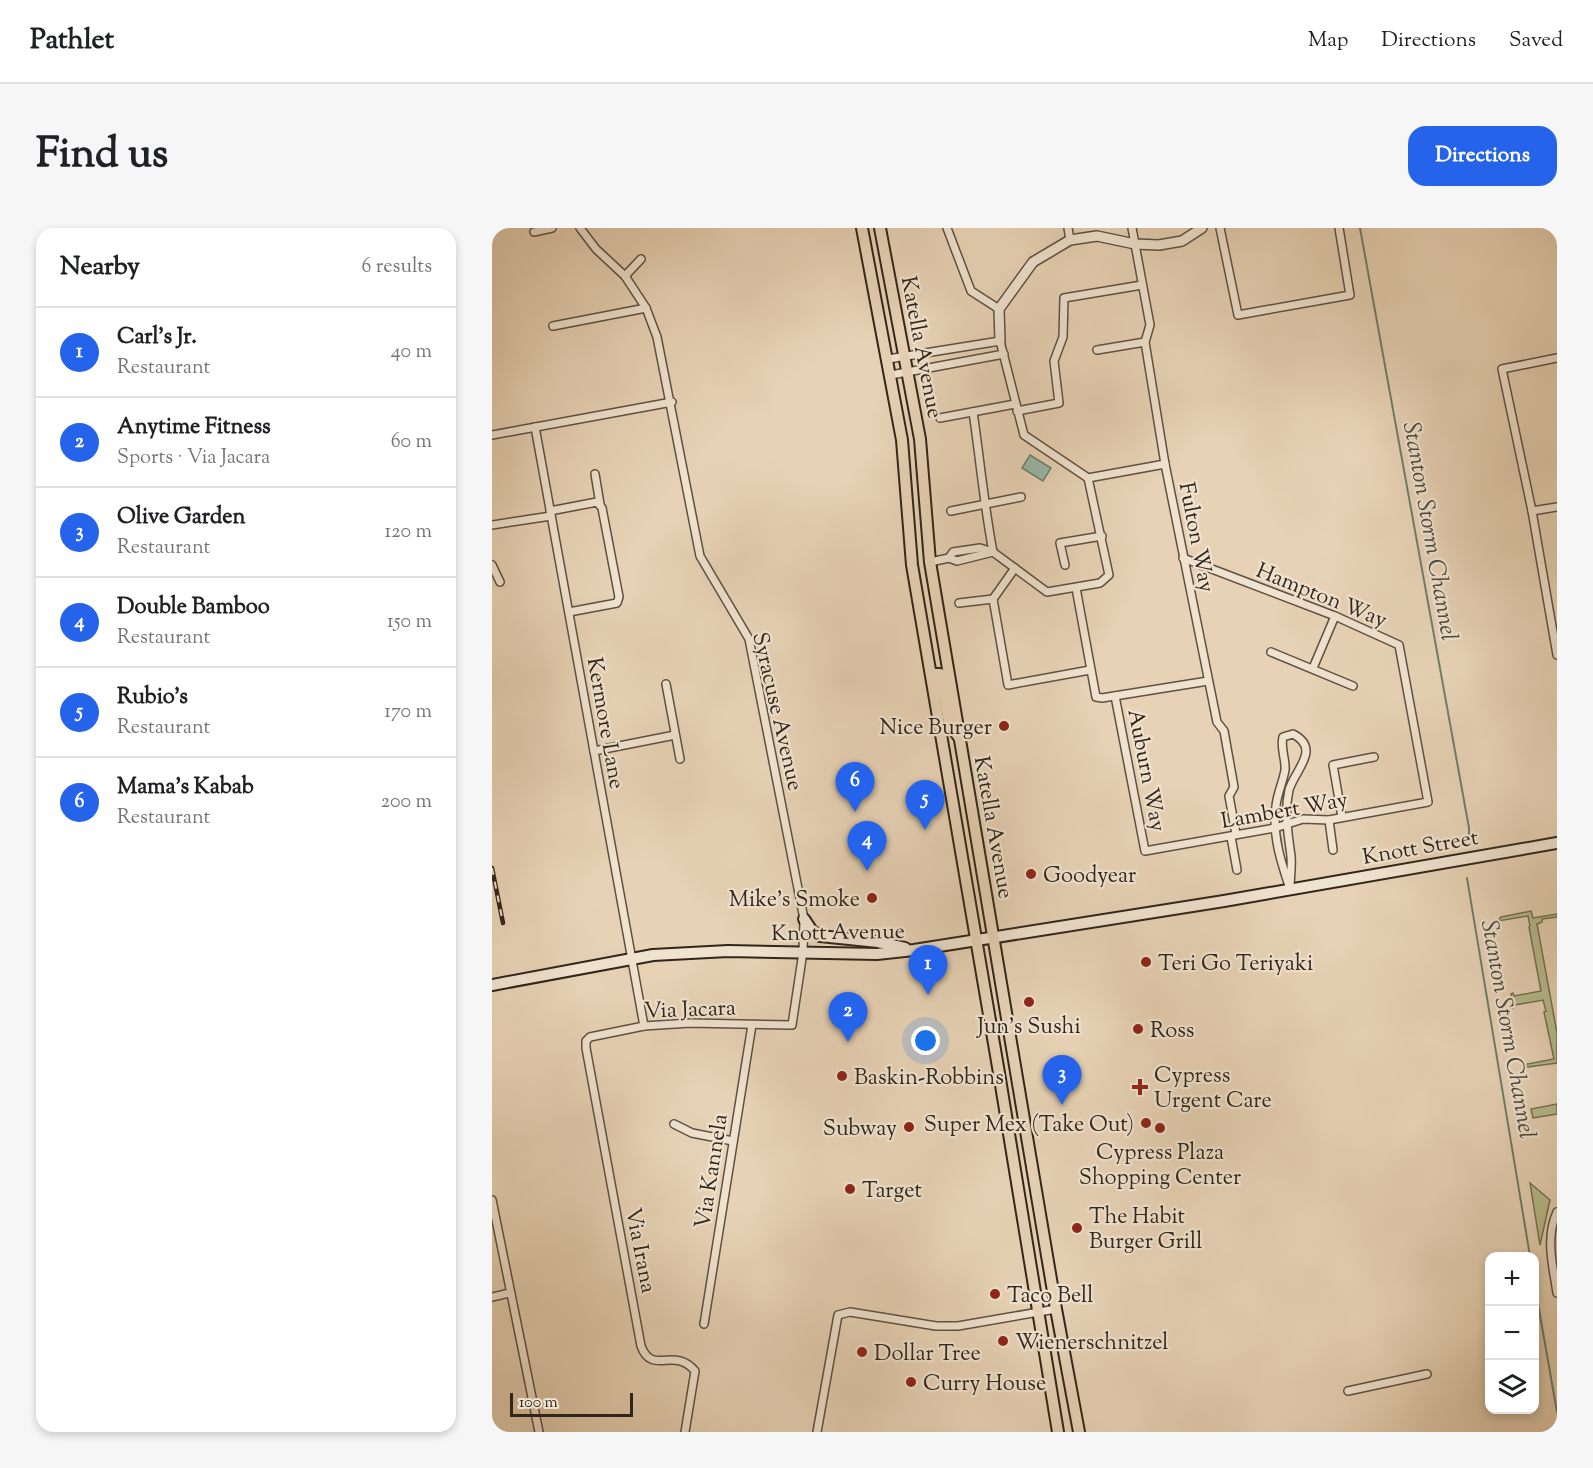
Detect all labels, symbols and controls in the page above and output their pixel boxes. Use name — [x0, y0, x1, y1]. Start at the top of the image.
text: Pathlet — [30, 21, 114, 61]
text: Map — [1308, 26, 1348, 56]
text: Directions — [1381, 26, 1476, 56]
text: Saved — [1509, 26, 1563, 56]
text: Find us — [36, 126, 168, 186]
button: Directions — [1408, 126, 1557, 186]
text: Nearby — [60, 249, 140, 286]
text: 6 results — [362, 253, 432, 282]
street label: Katella Avenue — [891, 274, 950, 421]
text: Carl's Jr. — [117, 322, 197, 354]
text: 1 — [76, 338, 83, 367]
text: 40 m — [391, 338, 432, 367]
text: Restaurant — [117, 354, 210, 383]
text: Anytime Fitness — [117, 412, 271, 444]
water label: Stanton Storm Channel — [1393, 419, 1465, 643]
text: 2 — [75, 428, 84, 457]
text: 60 m — [391, 428, 432, 457]
text: Sports · Via Jacara — [117, 444, 270, 473]
street label: Fulton Way — [1169, 480, 1221, 595]
text: Olive Garden — [117, 502, 245, 534]
text: 3 — [75, 518, 84, 547]
text: 120 m — [384, 518, 432, 547]
text: Restaurant — [117, 534, 210, 563]
street label: Hampton Way — [1251, 556, 1391, 638]
text: Double Bamboo — [117, 592, 270, 624]
text: 4 — [74, 608, 85, 637]
text: 150 m — [387, 608, 432, 637]
text: Restaurant — [117, 624, 210, 653]
street label: Syracuse Avenue — [742, 629, 810, 794]
street label: Kermore Lane — [577, 655, 631, 792]
text: Rubio's — [117, 682, 188, 714]
text: 5 — [76, 698, 83, 727]
text: 170 m — [384, 698, 432, 727]
street label: Auburn Way — [1118, 707, 1173, 835]
place label: Nice Burger — [880, 713, 992, 745]
text: Restaurant — [117, 714, 210, 743]
marker: Nice Burger — [997, 719, 1011, 733]
street label: Katella Avenue — [964, 754, 1020, 901]
pin: 6 — [836, 762, 874, 812]
text: Mama's Kabab — [117, 772, 254, 804]
pin: 5 — [906, 780, 944, 830]
street label: Lambert Way — [1219, 785, 1350, 839]
text: 6 — [75, 788, 84, 817]
text: 200 m — [381, 788, 432, 817]
text: Restaurant — [117, 804, 210, 833]
pin: 4 — [848, 822, 886, 871]
street label: Knott Street — [1360, 823, 1481, 875]
place label: Goodyear — [1043, 861, 1136, 893]
marker: Goodyear — [1024, 867, 1038, 881]
place label: Mike's Smoke — [729, 885, 860, 917]
marker: Mike's Smoke — [865, 891, 879, 905]
street label: Knott Avenue — [771, 917, 905, 951]
water label: Stanton Storm Channel — [1471, 917, 1543, 1141]
pin: 1 — [908, 946, 948, 995]
place label: Teri Go Teriyaki — [1158, 949, 1313, 981]
marker: Teri Go Teriyaki — [1139, 955, 1153, 969]
pin: 2 — [828, 992, 868, 1042]
street label: Via Jacara — [644, 993, 737, 1029]
marker: Jun's Sushi — [1022, 995, 1036, 1009]
place label: Jun's Sushi — [976, 1012, 1081, 1044]
place label: Ross — [1150, 1016, 1194, 1048]
marker: Ross — [1131, 1022, 1145, 1036]
your location — [911, 1026, 940, 1055]
pin: 3 — [1042, 1056, 1082, 1105]
place label: Cypress Urgent Care — [1154, 1061, 1272, 1118]
place label: Baskin-Robbins — [854, 1063, 1004, 1095]
marker: Baskin-Robbins — [835, 1069, 849, 1083]
marker: Cypress Urgent Care — [1131, 1078, 1149, 1096]
place label: Super Mex (Take Out) — [924, 1110, 1134, 1142]
street label: Via Kannela — [688, 1112, 738, 1231]
place label: Subway — [823, 1114, 897, 1146]
marker: Super Mex (Take Out) — [1139, 1116, 1153, 1130]
marker: Subway — [902, 1120, 916, 1134]
marker: Cypress Plaza Shopping Center — [1153, 1121, 1167, 1135]
place label: Cypress Plaza Shopping Center — [1079, 1138, 1241, 1195]
place label: Target — [862, 1176, 922, 1208]
marker: Target — [843, 1182, 857, 1196]
place label: The Habit Burger Grill — [1089, 1202, 1202, 1259]
street label: Via Irana — [615, 1205, 663, 1296]
marker: The Habit Burger Grill — [1070, 1221, 1084, 1235]
map controls — [1485, 1252, 1539, 1414]
button: + — [1485, 1252, 1539, 1306]
place label: Taco Bell — [1007, 1281, 1093, 1313]
marker: Taco Bell — [988, 1287, 1002, 1301]
button: − — [1485, 1306, 1539, 1360]
place label: Wienerschnitzel — [1015, 1328, 1168, 1360]
marker: Wienerschnitzel — [996, 1334, 1010, 1348]
place label: Dollar Tree — [874, 1339, 981, 1371]
marker: Dollar Tree — [855, 1345, 869, 1359]
button: layers — [1485, 1360, 1539, 1414]
place label: Curry House — [923, 1369, 1046, 1401]
marker: Curry House — [904, 1375, 918, 1389]
scale bar — [510, 1390, 633, 1418]
text: 100 m — [519, 1392, 558, 1415]

